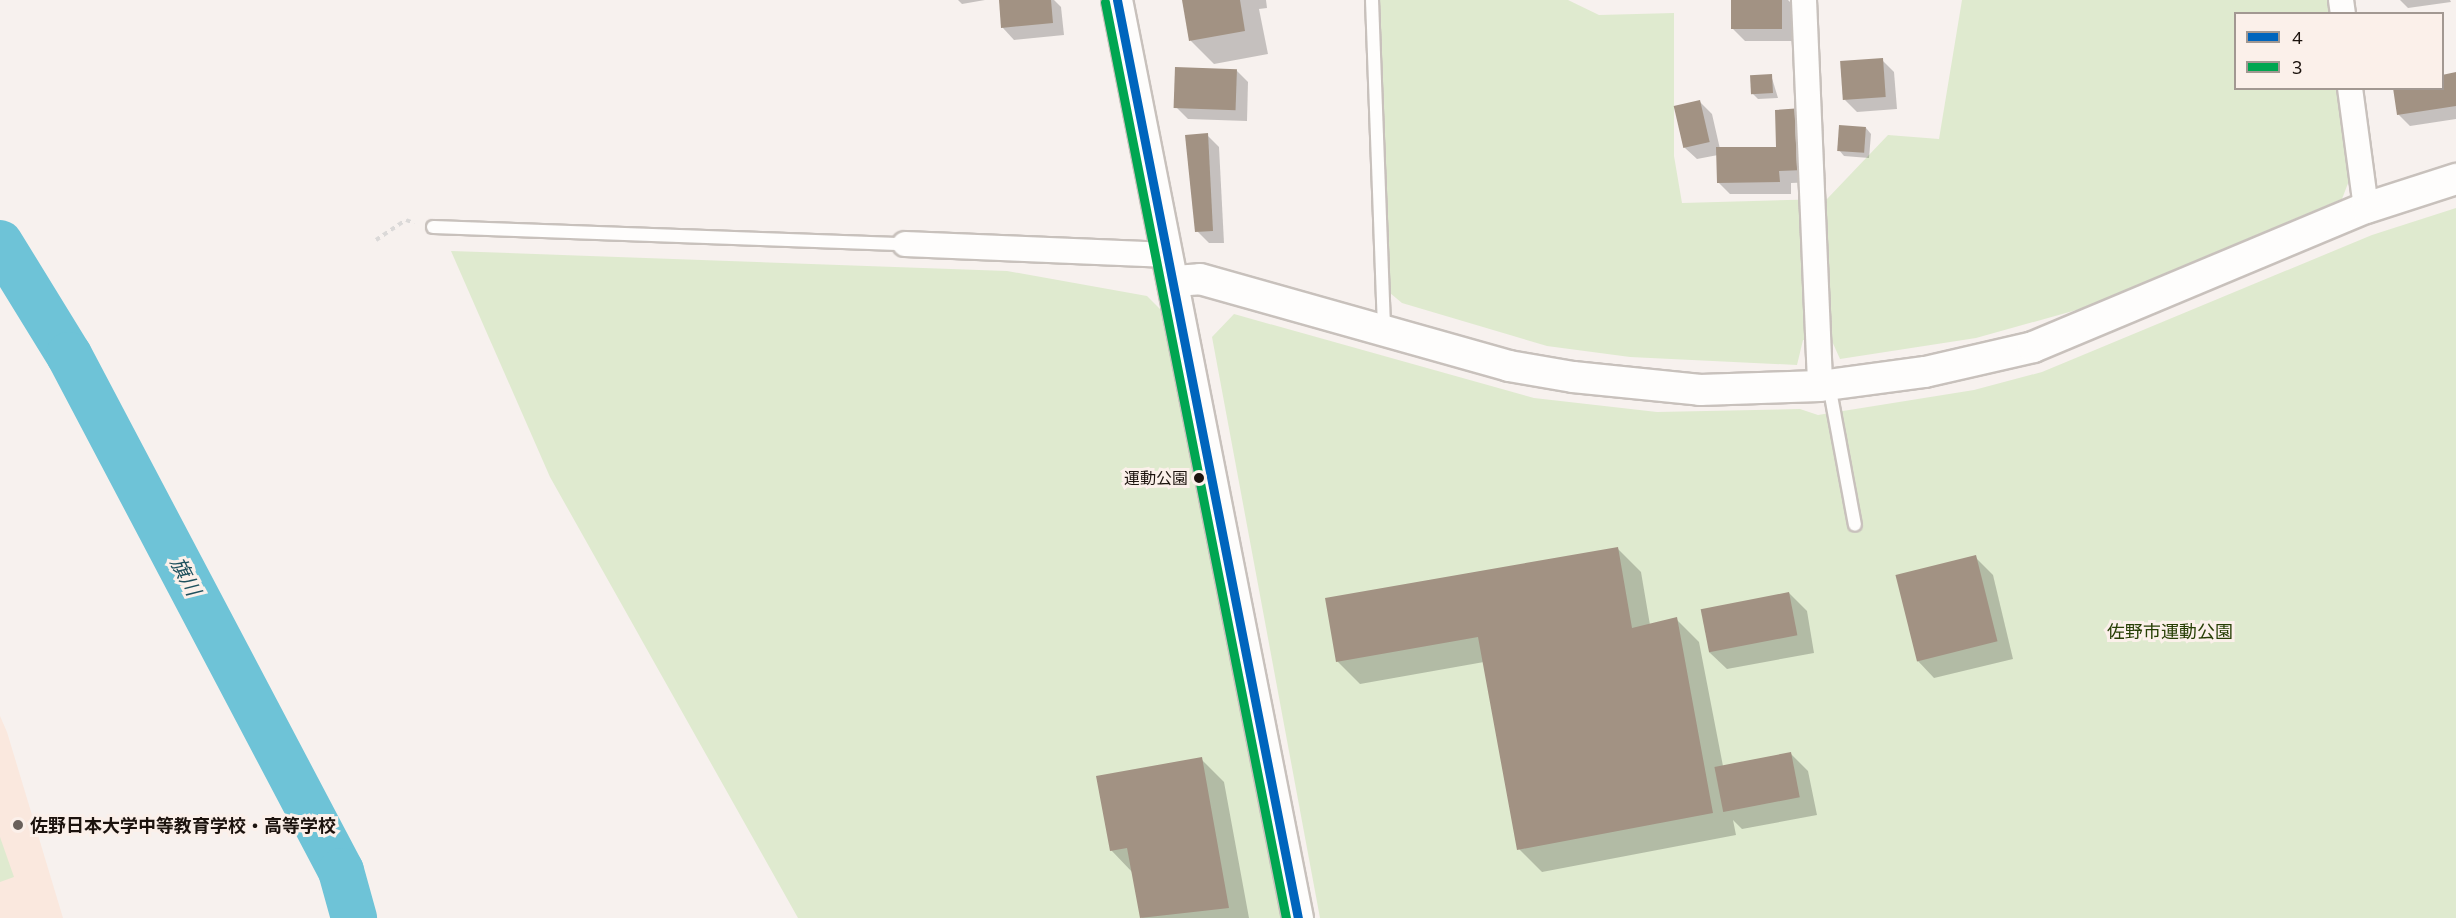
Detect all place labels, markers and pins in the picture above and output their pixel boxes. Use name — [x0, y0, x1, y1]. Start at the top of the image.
place label: 運動公園 — [1124, 468, 1188, 488]
marker: 運動公園 — [1193, 472, 1205, 484]
place label: 佐野日本大学中等教育学校・高等学校 — [30, 814, 336, 836]
marker: 佐野日本大学中等教育学校・高等学校 — [11, 818, 25, 832]

